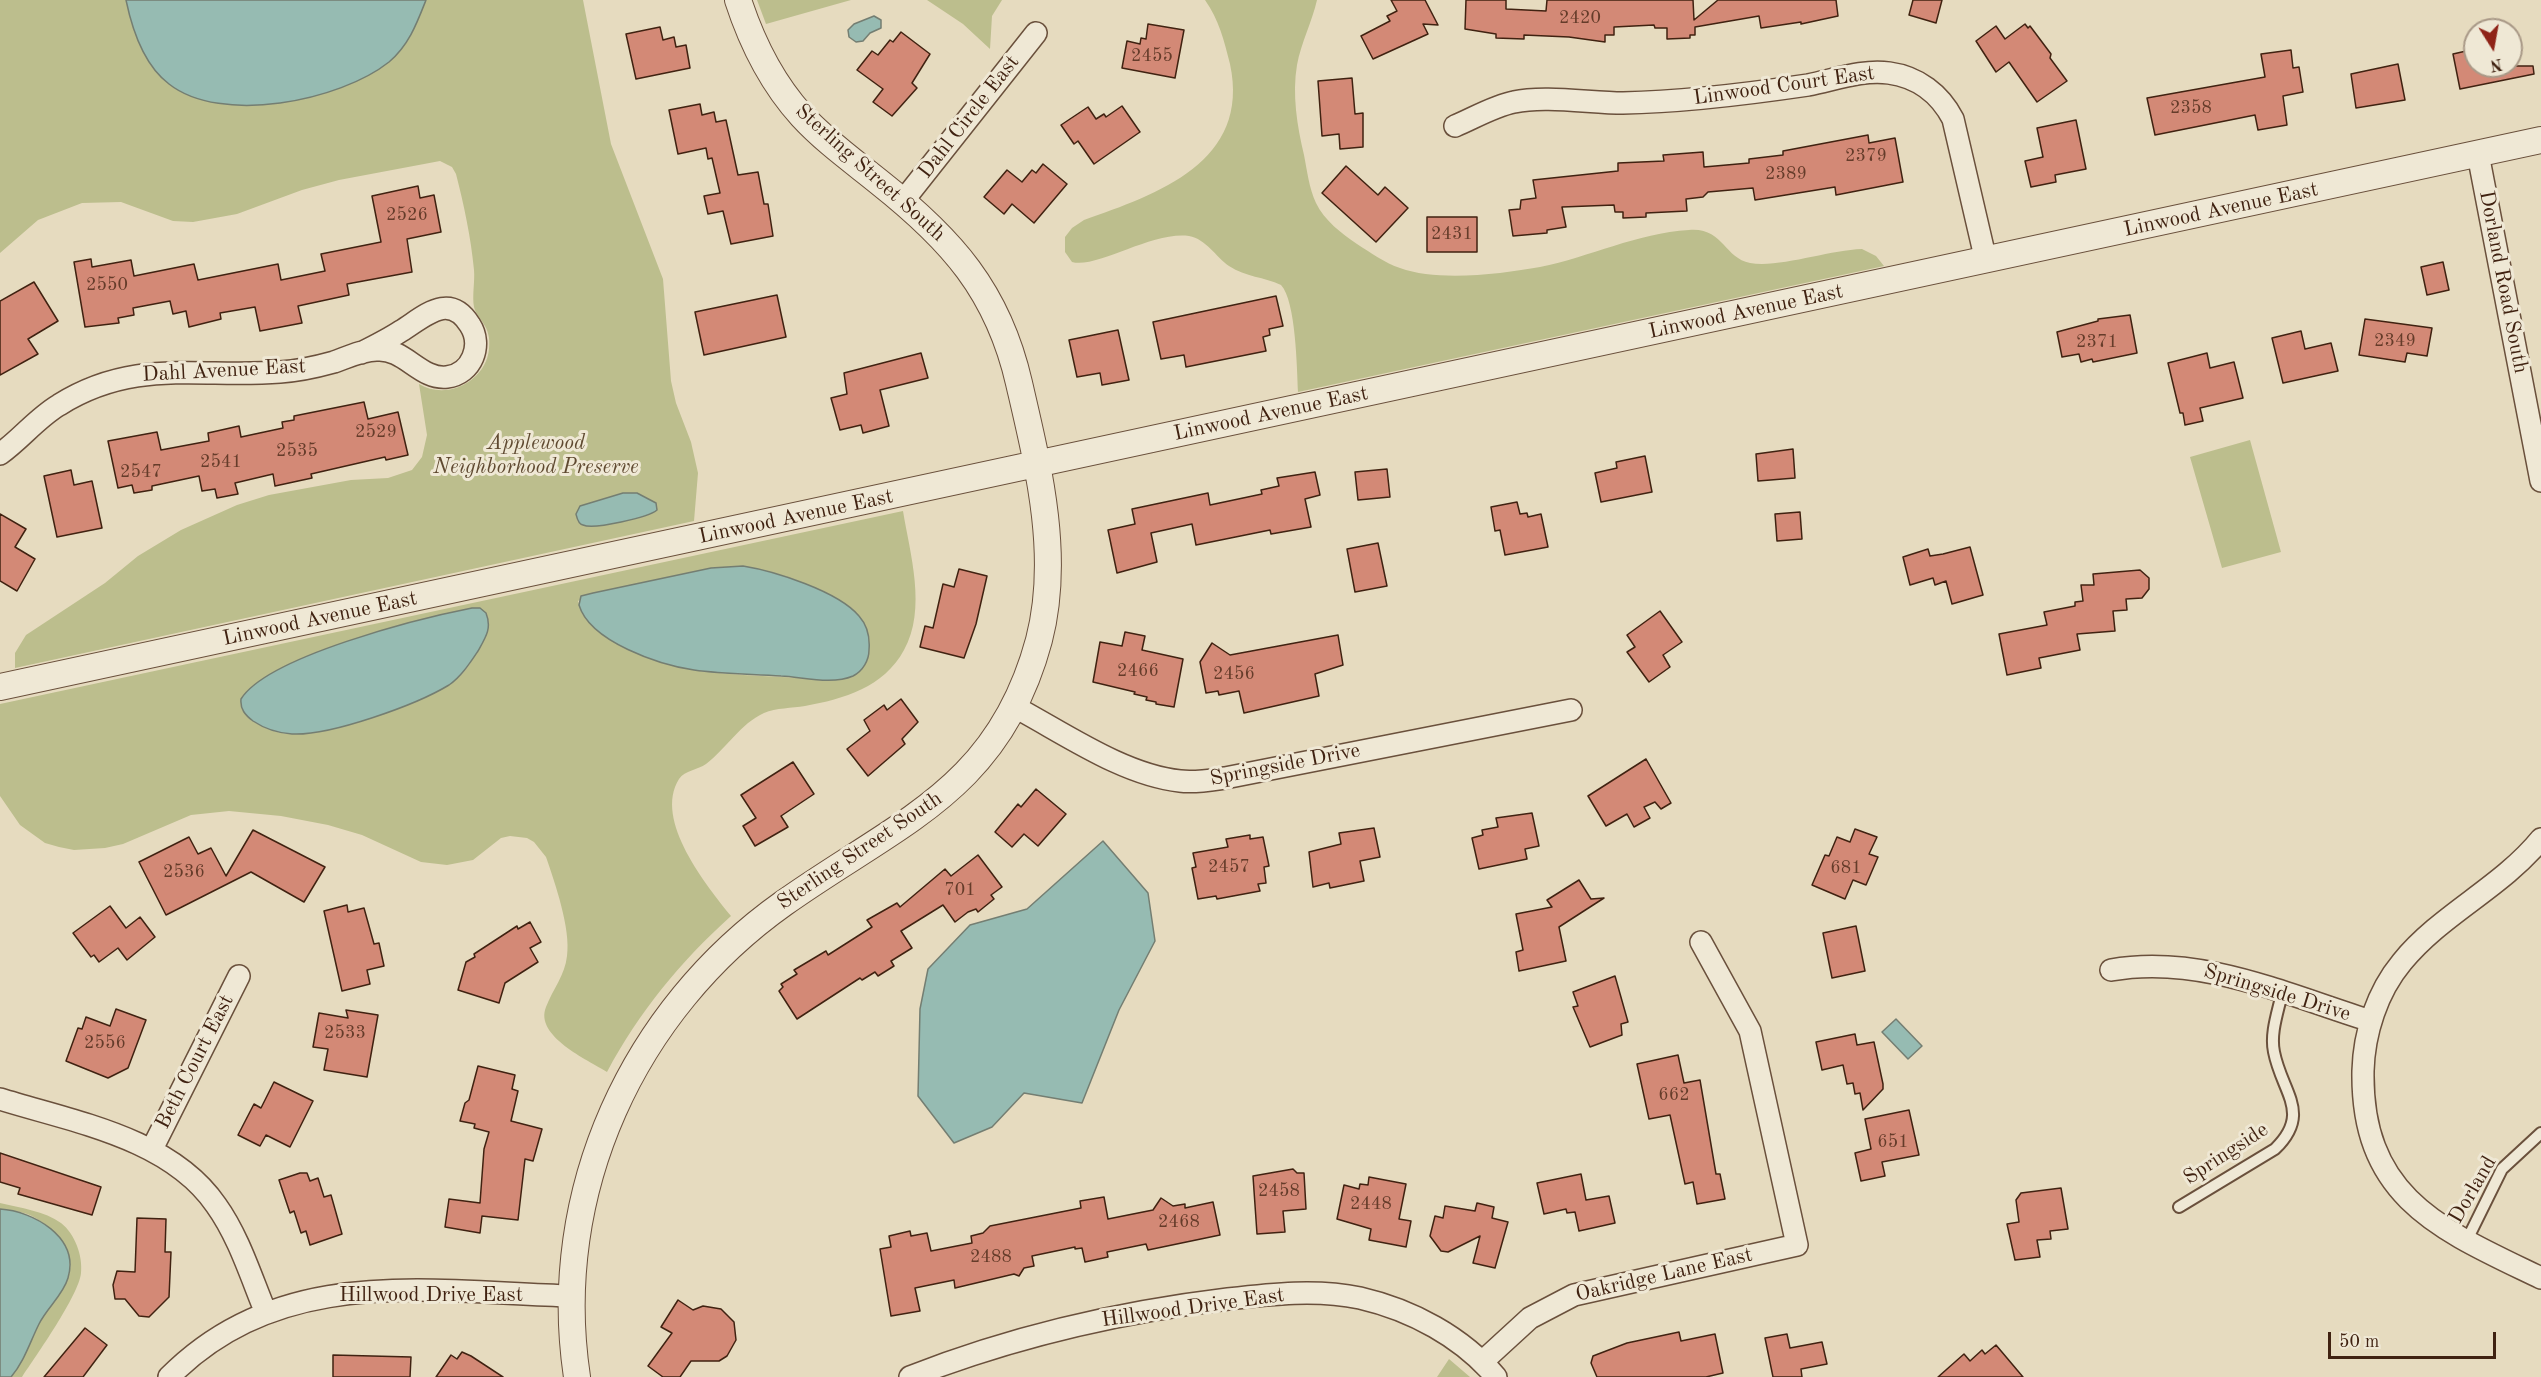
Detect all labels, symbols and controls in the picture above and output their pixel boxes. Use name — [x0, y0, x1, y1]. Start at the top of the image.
house number: 2420 — [1559, 7, 1601, 29]
north arrow — [2463, 18, 2523, 78]
house number: 2455 — [1131, 45, 1173, 67]
street label: Dahl Circle East — [913, 50, 1025, 184]
text: N — [2489, 55, 2504, 73]
street label: Linwood Court East — [1692, 61, 1876, 111]
house number: 2358 — [2170, 97, 2212, 119]
street label: Sterling Street South — [790, 99, 950, 247]
house number: 2379 — [1845, 145, 1887, 167]
house number: 2389 — [1765, 163, 1807, 185]
street label: Linwood Avenue East — [2122, 177, 2320, 243]
street label: Dorland Road South — [2473, 188, 2533, 376]
house number: 2526 — [386, 204, 428, 226]
house number: 2431 — [1431, 223, 1473, 245]
house number: 2550 — [86, 274, 128, 296]
street label: Linwood Avenue East — [1647, 279, 1845, 345]
house number: 2349 — [2374, 330, 2416, 352]
house number: 2371 — [2076, 331, 2118, 353]
street label: Dahl Avenue East — [142, 354, 306, 388]
street label: Linwood Avenue East — [1172, 381, 1370, 447]
house number: 2529 — [355, 421, 397, 443]
park label: Applewood Neighborhood Preserve — [433, 430, 639, 480]
house number: 2535 — [276, 440, 318, 462]
house number: 2541 — [200, 451, 242, 473]
house number: 2547 — [120, 461, 162, 483]
street label: Linwood Avenue East — [697, 484, 895, 550]
street label: Linwood Avenue East — [221, 586, 419, 652]
house number: 2466 — [1117, 660, 1159, 682]
house number: 2456 — [1213, 663, 1255, 685]
street label: Springside Drive — [1208, 738, 1362, 792]
street label: Sterling Street South — [773, 786, 947, 916]
house number: 2457 — [1208, 856, 1250, 878]
house number: 681 — [1830, 857, 1862, 879]
house number: 2536 — [163, 861, 205, 883]
house number: 701 — [944, 879, 976, 901]
street label: Springside Drive — [2200, 959, 2354, 1027]
street label: Beth Court East — [150, 990, 240, 1134]
house number: 2533 — [324, 1022, 366, 1044]
house number: 2556 — [84, 1032, 126, 1054]
house number: 662 — [1658, 1084, 1690, 1106]
street label: Springside — [2179, 1117, 2273, 1191]
house number: 651 — [1877, 1131, 1909, 1153]
street label: Dorland — [2444, 1152, 2502, 1228]
house number: 2458 — [1258, 1180, 1300, 1202]
house number: 2448 — [1350, 1193, 1392, 1215]
house number: 2468 — [1158, 1211, 1200, 1233]
street label: Oakridge Lane East — [1573, 1242, 1755, 1308]
house number: 2488 — [970, 1246, 1012, 1268]
street label: Hillwood Drive East — [339, 1282, 523, 1308]
street label: Hillwood Drive East — [1100, 1283, 1286, 1333]
scale bar — [2331, 1320, 2499, 1358]
text: 50 m — [2339, 1333, 2379, 1351]

